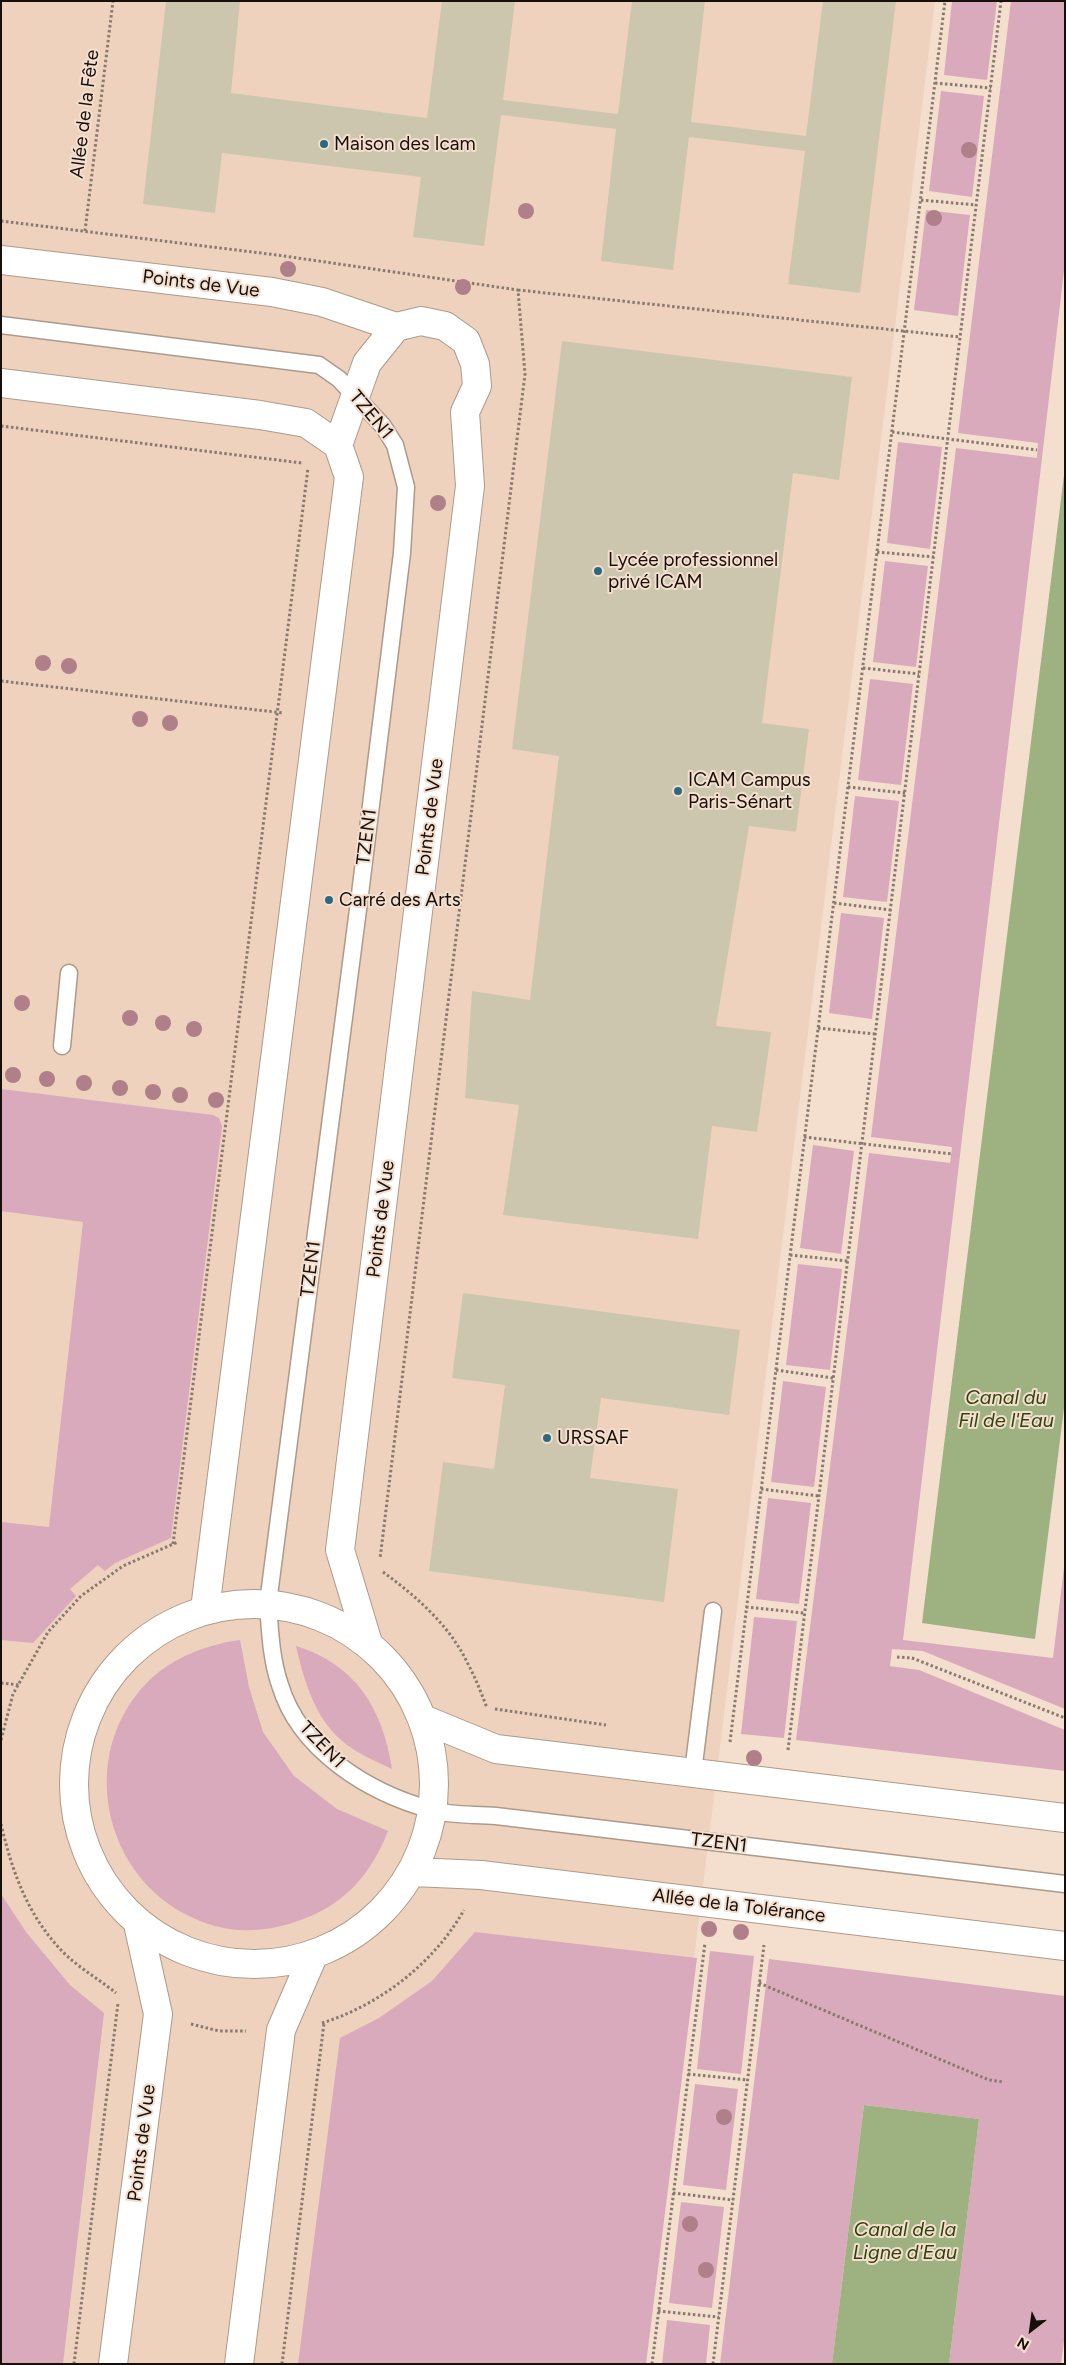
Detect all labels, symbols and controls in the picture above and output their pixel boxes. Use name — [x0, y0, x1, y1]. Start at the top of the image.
street label: Allée de la Fête — [66, 48, 104, 180]
place label: Maison des Icam — [334, 133, 476, 155]
marker: Maison des Icam — [318, 138, 330, 150]
street label: Points de Vue — [141, 266, 261, 302]
street label: TZEN1 — [344, 386, 398, 444]
place label: Lycée professionnel privé ICAM — [608, 549, 778, 593]
marker: Lycée professionnel privé ICAM — [592, 565, 604, 577]
street label: Points de Vue — [412, 757, 448, 877]
place label: ICAM Campus Paris-Sénart — [688, 769, 811, 813]
marker: ICAM Campus Paris-Sénart — [672, 785, 684, 797]
street label: TZEN1 — [352, 808, 382, 866]
place label: Carré des Arts — [339, 889, 461, 911]
marker: Carré des Arts — [323, 894, 335, 906]
street label: Points de Vue — [363, 1159, 399, 1279]
street label: TZEN1 — [296, 1240, 326, 1298]
water label: Canal du Fil de l'Eau — [958, 1386, 1054, 1433]
place label: URSSAF — [557, 1427, 629, 1449]
marker: URSSAF — [541, 1432, 553, 1444]
street label: TZEN1 — [294, 1717, 350, 1773]
street label: TZEN1 — [690, 1828, 748, 1858]
street label: Allée de la Tolérance — [651, 1884, 827, 1928]
street label: Points de Vue — [124, 2083, 160, 2203]
water label: Canal de la Ligne d'Eau — [853, 2218, 957, 2265]
north arrow — [1006, 2305, 1056, 2355]
text: N — [1014, 2333, 1032, 2353]

